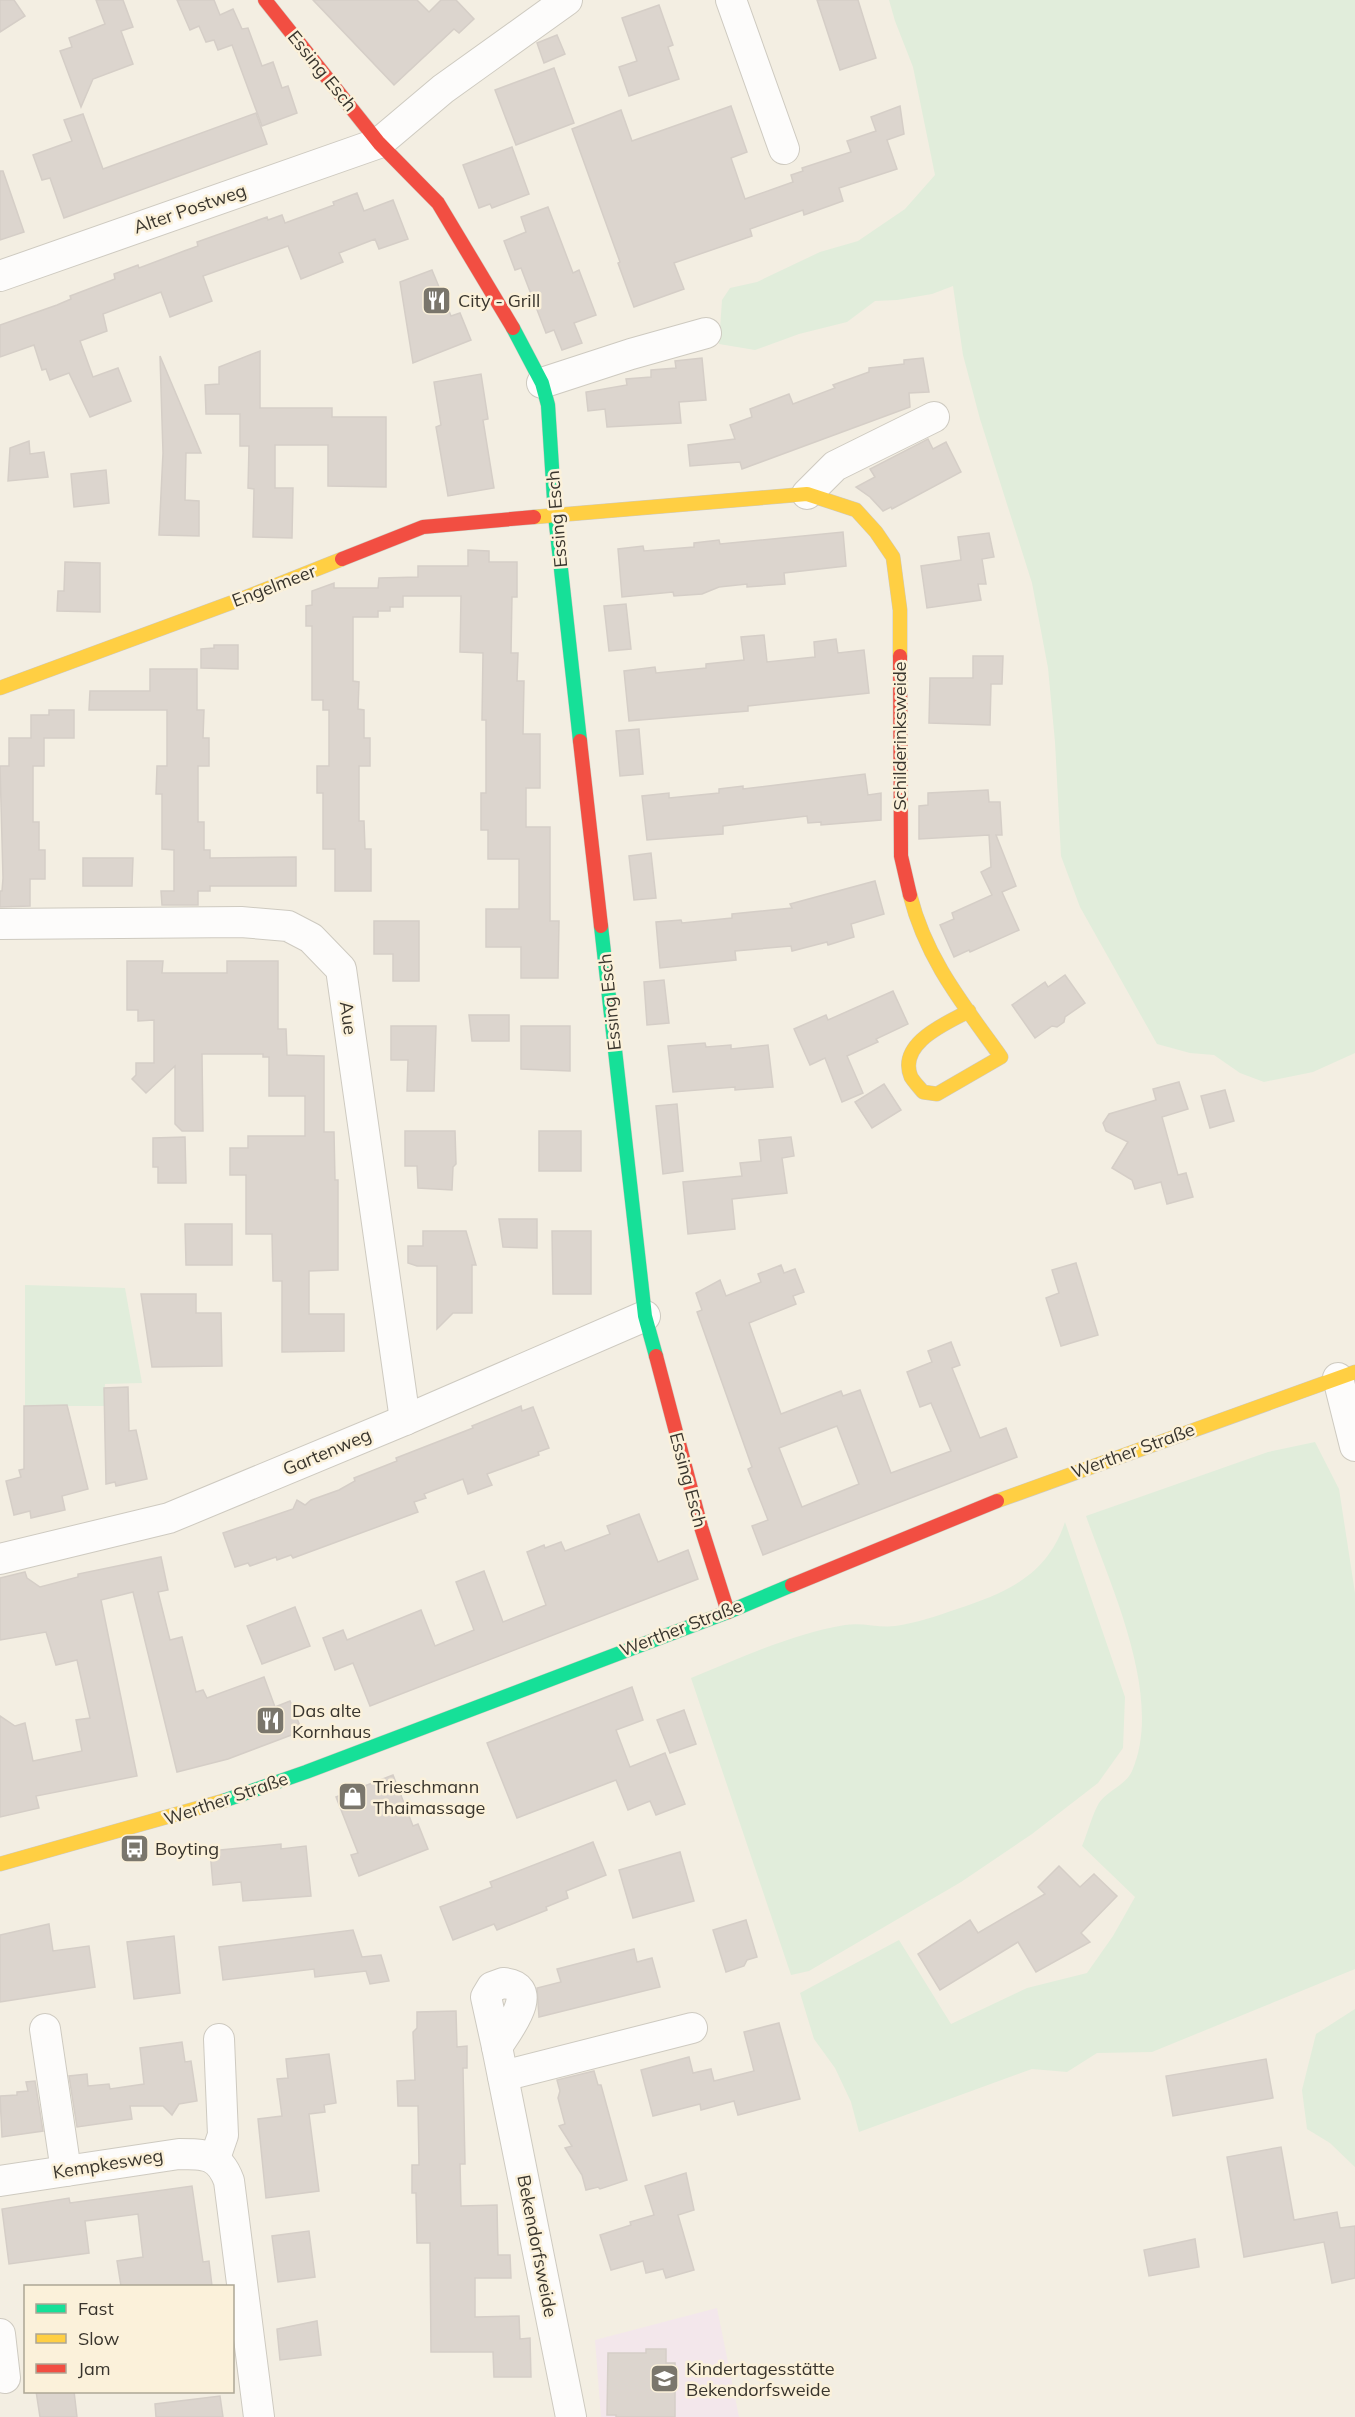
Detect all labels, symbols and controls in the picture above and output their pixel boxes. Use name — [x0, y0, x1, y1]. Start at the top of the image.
street label: Essing Esch — [283, 26, 362, 116]
street label: Alter Postweg — [130, 178, 249, 239]
restaurant icon: City - Grill — [421, 285, 453, 317]
place label: City - Grill — [458, 289, 540, 312]
street label: Essing Esch — [541, 469, 572, 569]
street label: Engelmeer — [229, 559, 319, 612]
street label: Schilderinksweide — [888, 661, 911, 811]
street label: Essing Esch — [593, 952, 626, 1052]
street label: Aue — [335, 1000, 362, 1036]
street label: Werther Straße — [1068, 1418, 1198, 1483]
street label: Gartenweg — [279, 1423, 374, 1480]
street label: Essing Esch — [665, 1430, 712, 1530]
street label: Werther Straße — [616, 1594, 745, 1661]
place label: Das alte Kornhaus — [292, 1699, 371, 1743]
restaurant icon: Das alte Kornhaus — [255, 1705, 287, 1737]
street label: Werther Straße — [161, 1767, 291, 1830]
place label: Trieschmann Thaimassage — [373, 1775, 485, 1819]
shop icon: Trieschmann Thaimassage — [336, 1781, 368, 1813]
bus stop icon: Boyting — [118, 1833, 150, 1865]
place label: Boyting — [155, 1837, 219, 1860]
street label: Kempkesweg — [51, 2143, 165, 2184]
street label: Bekendorfsweide — [512, 2173, 563, 2319]
legend — [24, 2285, 234, 2393]
text: Fast — [78, 2297, 114, 2320]
text: Slow — [78, 2327, 120, 2350]
text: Jam — [78, 2357, 111, 2380]
place label: Kindertagesstätte Bekendorfsweide — [686, 2357, 835, 2401]
school or university icon: Kindertagesstätte Bekendorfsweide — [649, 2363, 681, 2395]

